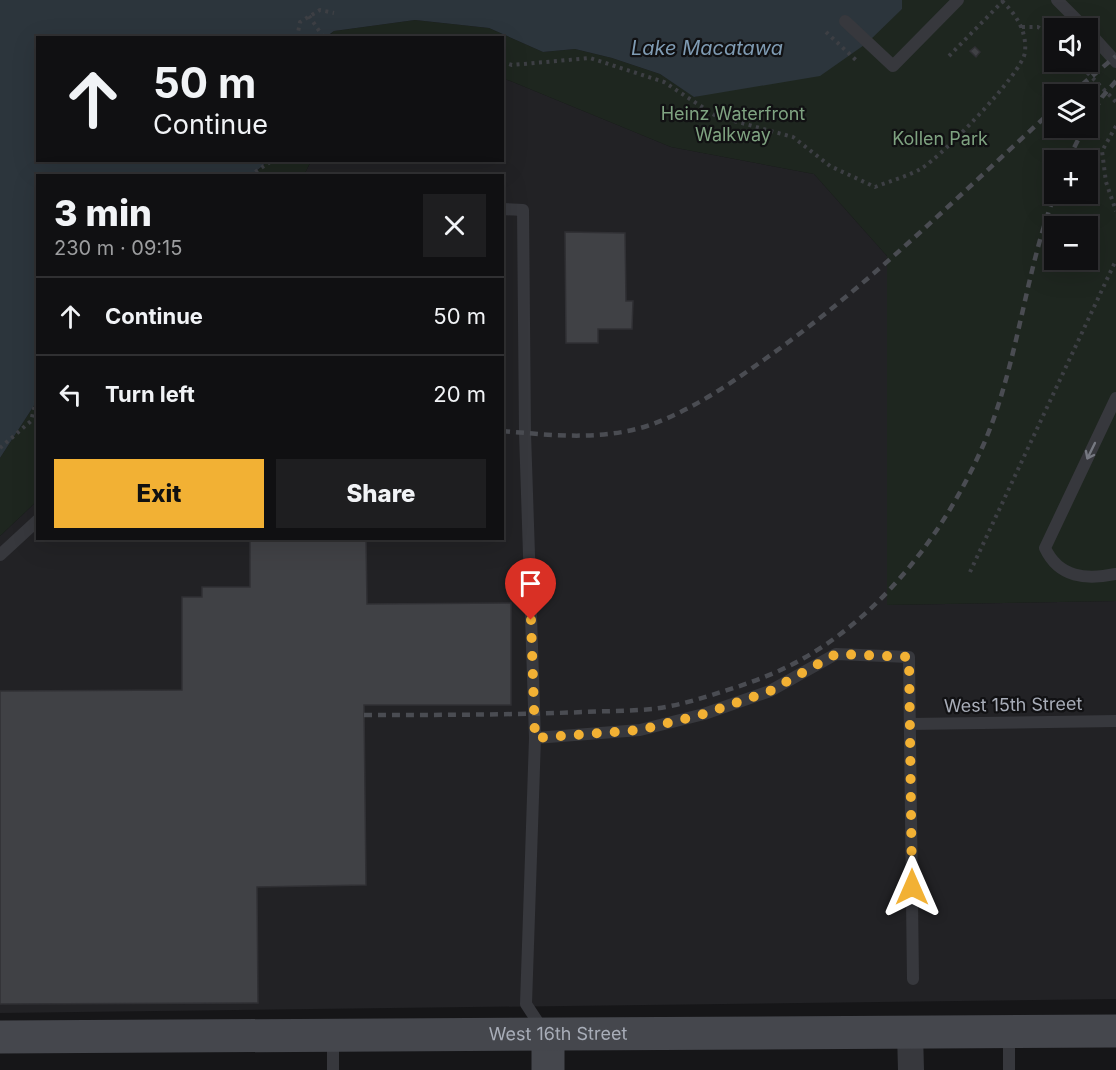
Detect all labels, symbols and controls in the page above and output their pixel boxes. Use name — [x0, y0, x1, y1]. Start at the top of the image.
map controls — [1044, 18, 1098, 270]
button: sound — [1044, 18, 1098, 72]
water label: Lake Macatawa — [631, 36, 783, 60]
text: 50 m — [153, 57, 256, 108]
icon: ahead — [54, 60, 132, 138]
button: layers — [1044, 84, 1098, 138]
park label: Heinz Waterfront Walkway — [661, 103, 805, 145]
text: Continue — [153, 108, 268, 141]
park label: Kollen Park — [892, 128, 988, 149]
button: + — [1044, 150, 1098, 204]
text: 3 min — [54, 191, 152, 235]
button: close — [423, 194, 486, 257]
button: − — [1044, 216, 1098, 270]
text: 230 m · 09:15 — [54, 236, 182, 260]
icon: ahead — [54, 300, 87, 333]
text: Continue — [105, 303, 203, 329]
text: 50 m — [433, 303, 486, 329]
icon: left — [54, 378, 87, 411]
text: Turn left — [105, 381, 195, 407]
text: 20 m — [433, 381, 486, 407]
one-way arrow — [1084, 442, 1096, 460]
button: Exit — [54, 459, 264, 528]
button: Share — [276, 459, 486, 528]
pin — [505, 558, 556, 620]
icon: arrive — [514, 567, 547, 600]
street label: West 15th Street — [944, 693, 1082, 716]
position arrow — [880, 855, 944, 919]
street label: West 16th Street — [489, 1023, 628, 1044]

